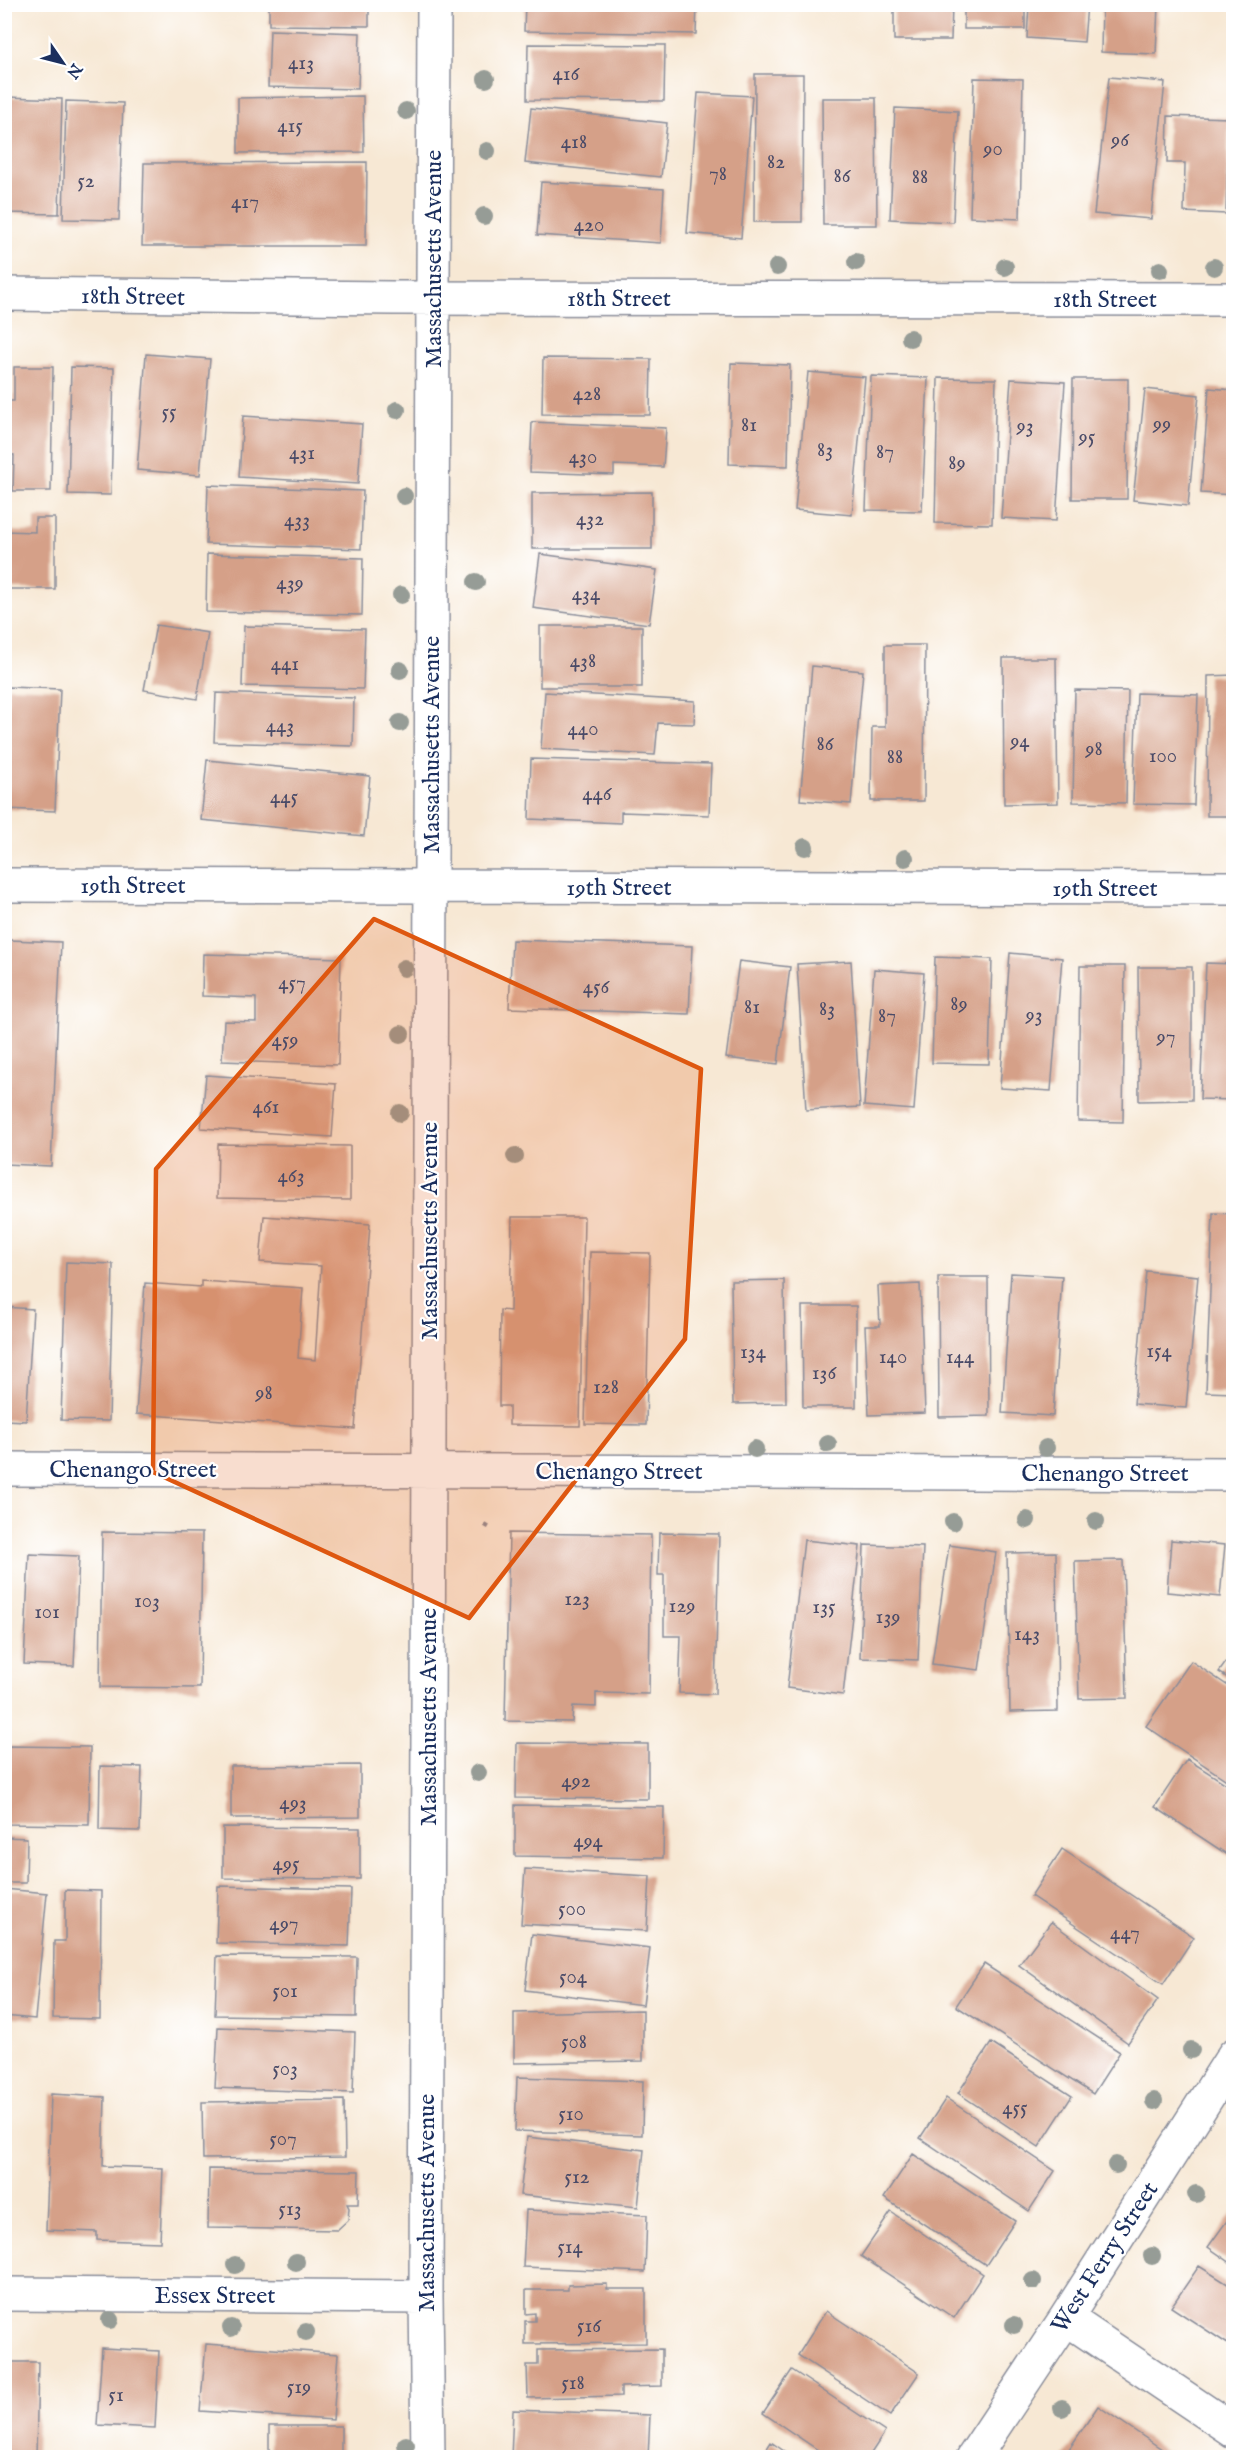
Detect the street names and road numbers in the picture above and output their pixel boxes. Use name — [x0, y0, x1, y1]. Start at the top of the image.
street label: Massachusetts Avenue — [419, 150, 450, 368]
street label: 18th Street — [81, 281, 185, 314]
street label: 18th Street — [567, 284, 671, 315]
street label: 18th Street — [1053, 285, 1157, 316]
street label: Massachusetts Avenue — [417, 636, 448, 854]
street label: 19th Street — [80, 871, 186, 902]
street label: 19th Street — [566, 873, 672, 904]
street label: 19th Street — [1052, 874, 1158, 905]
street label: Massachusetts Avenue — [415, 1122, 446, 1340]
street label: Chenango Street — [49, 1455, 217, 1486]
street label: Chenango Street — [535, 1457, 703, 1488]
street label: Chenango Street — [1021, 1459, 1189, 1490]
street label: Massachusetts Avenue — [414, 1608, 445, 1826]
street label: Massachusetts Avenue — [412, 2094, 443, 2312]
street label: West Ferry Street — [1045, 2176, 1166, 2340]
street label: Essex Street — [154, 2281, 276, 2312]

